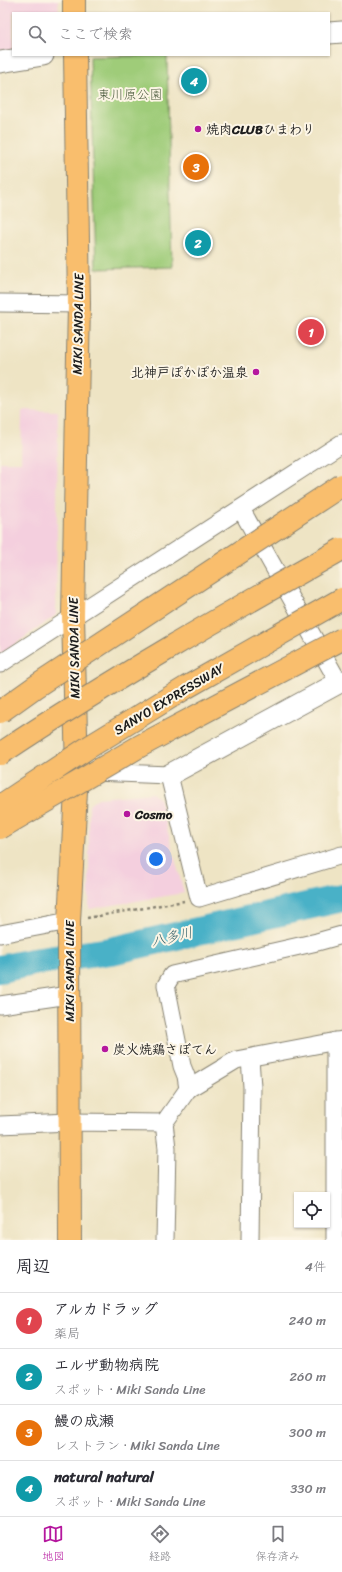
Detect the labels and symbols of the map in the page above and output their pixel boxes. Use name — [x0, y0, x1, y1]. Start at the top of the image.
pin: 4 — [181, 66, 207, 96]
park label: 東川原公園 — [97, 83, 163, 106]
place label: 焼肉CLUBひまわり — [206, 118, 315, 141]
marker: 焼肉CLUBひまわり — [193, 124, 203, 134]
pin: 3 — [183, 152, 209, 182]
pin: 2 — [185, 228, 211, 258]
street label: MIKI SANDA LINE — [66, 272, 90, 375]
pin: 1 — [298, 317, 324, 347]
place label: 北神戸ぽかぽか温泉 — [131, 361, 248, 384]
marker: 北神戸ぽかぽか温泉 — [251, 367, 261, 377]
street label: MIKI SANDA LINE — [62, 596, 86, 699]
street label: SANYO EXPRESSWAY — [109, 656, 229, 741]
place label: Cosmo — [134, 803, 173, 826]
marker: Cosmo — [122, 809, 132, 819]
your location — [146, 849, 166, 869]
street label: MIKI SANDA LINE — [58, 920, 81, 1022]
water label: 八多川 — [149, 920, 195, 954]
place label: 炭火焼鶏さぼてん — [113, 1038, 217, 1061]
marker: 炭火焼鶏さぼてん — [100, 1044, 110, 1054]

